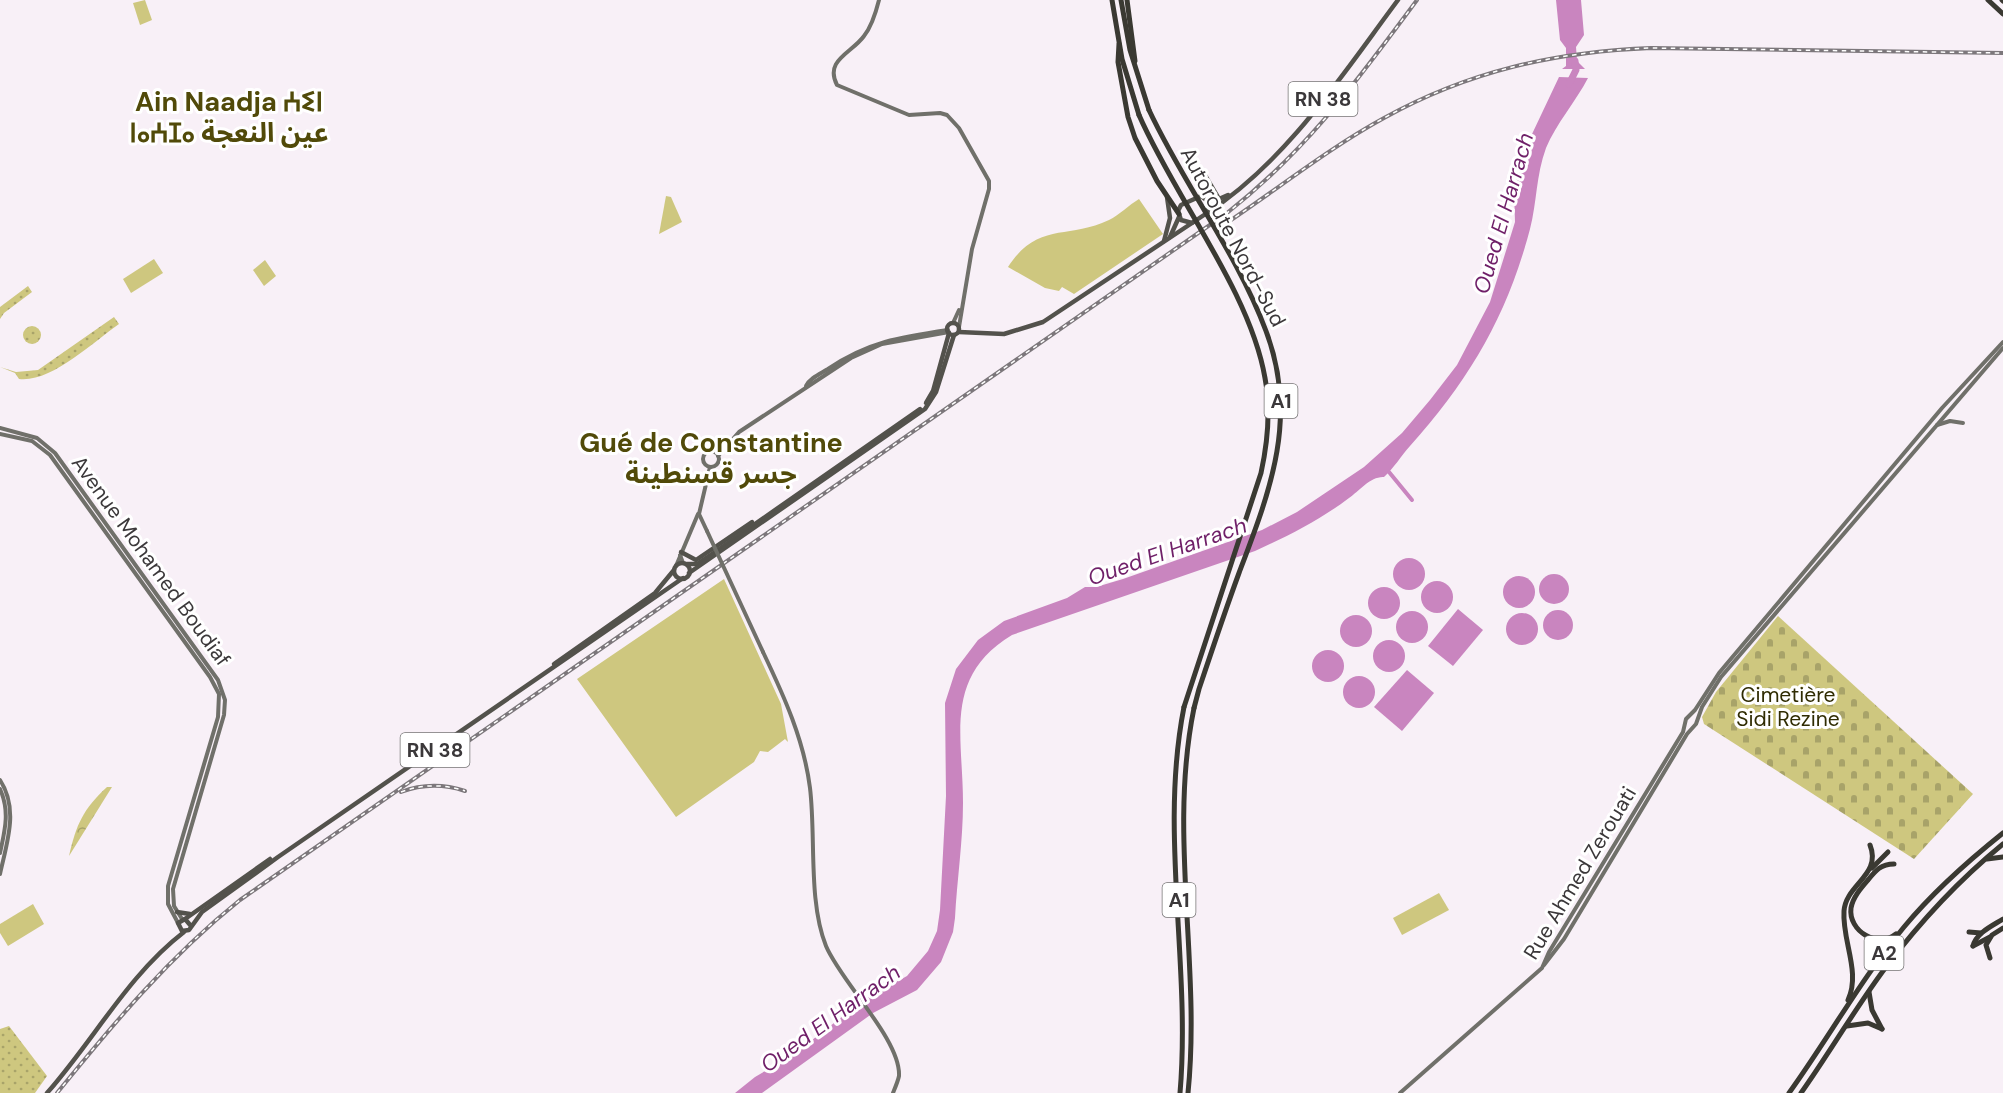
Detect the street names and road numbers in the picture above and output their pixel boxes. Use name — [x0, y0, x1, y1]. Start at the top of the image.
road number: RN 38 — [1288, 82, 1358, 116]
street label: Autoroute Nord-Sud — [1174, 142, 1292, 332]
road number: A1 — [1264, 384, 1298, 418]
street label: Avenue Mohamed Boudiaf — [65, 450, 237, 672]
road number: RN 38 — [400, 733, 470, 767]
street label: Rue Ahmed Zerouati — [1517, 781, 1643, 965]
road number: A1 — [1162, 883, 1196, 917]
road number: A2 — [1864, 936, 1904, 970]

